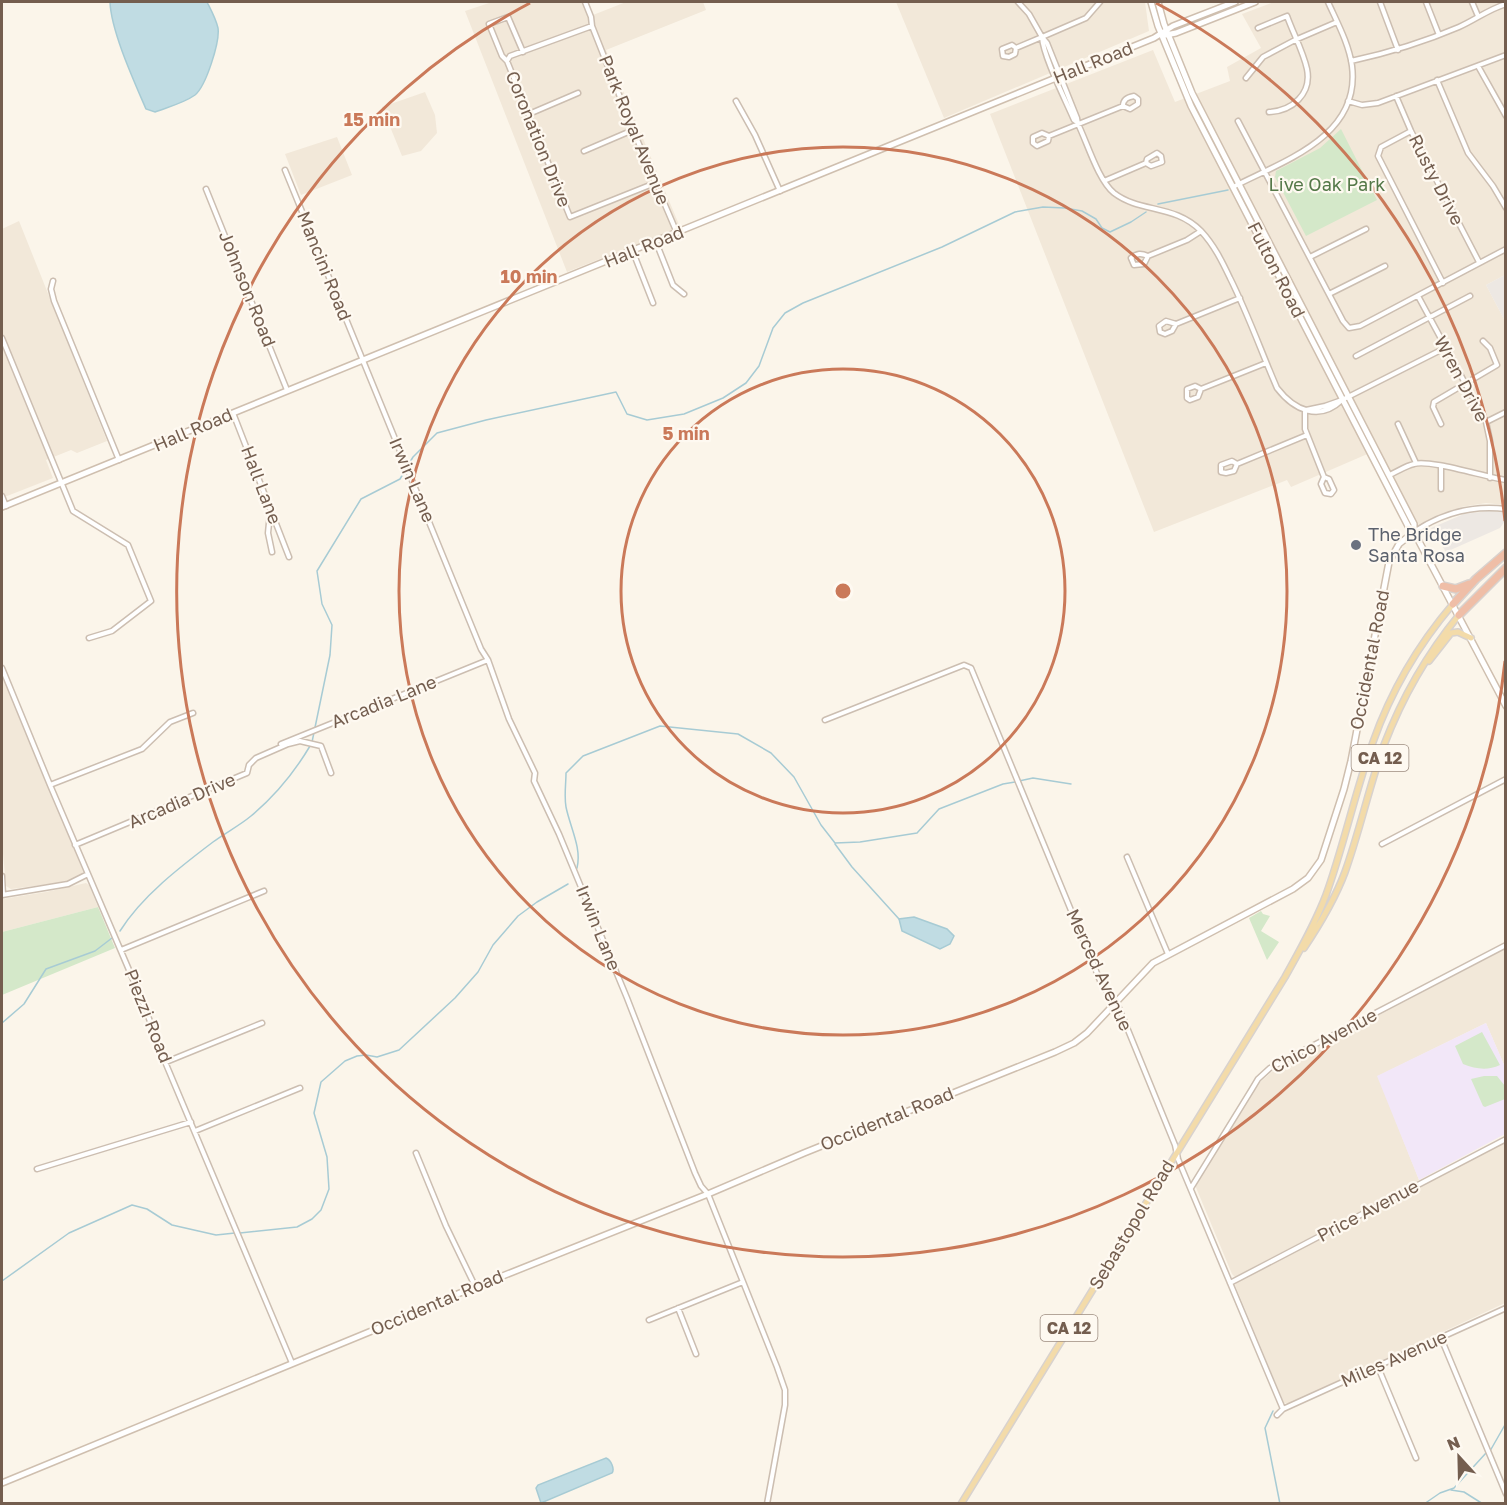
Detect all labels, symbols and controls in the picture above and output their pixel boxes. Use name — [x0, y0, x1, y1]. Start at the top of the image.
street label: Hall Road — [1050, 36, 1136, 88]
street label: Park Royal Avenue — [595, 52, 675, 208]
street label: Coronation Drive — [502, 67, 576, 210]
text: 15 min — [344, 108, 400, 130]
street label: Rusty Drive — [1405, 130, 1469, 229]
park label: Live Oak Park — [1269, 173, 1385, 195]
street label: Mancini Road — [293, 208, 357, 323]
street label: Fulton Road — [1243, 218, 1310, 321]
street label: Hall Road — [601, 220, 687, 272]
street label: Johnson Road — [215, 228, 281, 350]
text: 10 min — [500, 265, 558, 287]
street label: Wren Drive — [1430, 332, 1494, 425]
street label: Hall Road — [150, 403, 236, 456]
text: 5 min — [662, 422, 710, 444]
street label: Irwin Lane — [385, 434, 441, 525]
street label: Hall Lane — [237, 442, 287, 527]
place label: The Bridge Santa Rosa — [1368, 523, 1465, 566]
marker: The Bridge Santa Rosa — [1349, 538, 1363, 552]
centre of rings — [833, 581, 853, 601]
street label: Occidental Road — [1345, 588, 1393, 732]
street label: Arcadia Lane — [328, 670, 439, 732]
road number: CA 12 — [1352, 745, 1408, 771]
street label: Arcadia Drive — [125, 768, 238, 832]
street label: Irwin Lane — [572, 882, 626, 974]
street label: Merced Avenue — [1062, 905, 1138, 1034]
street label: Piezzi Road — [120, 966, 178, 1066]
street label: Chico Avenue — [1267, 1003, 1380, 1077]
street label: Occidental Road — [817, 1081, 957, 1155]
street label: Sebastopol Road — [1084, 1156, 1178, 1293]
street label: Price Avenue — [1313, 1174, 1422, 1246]
street label: Occidental Road — [367, 1264, 506, 1340]
road number: CA 12 — [1040, 1315, 1098, 1341]
street label: Miles Avenue — [1337, 1325, 1450, 1391]
north arrow — [1429, 1427, 1489, 1487]
text: N — [1444, 1432, 1463, 1455]

